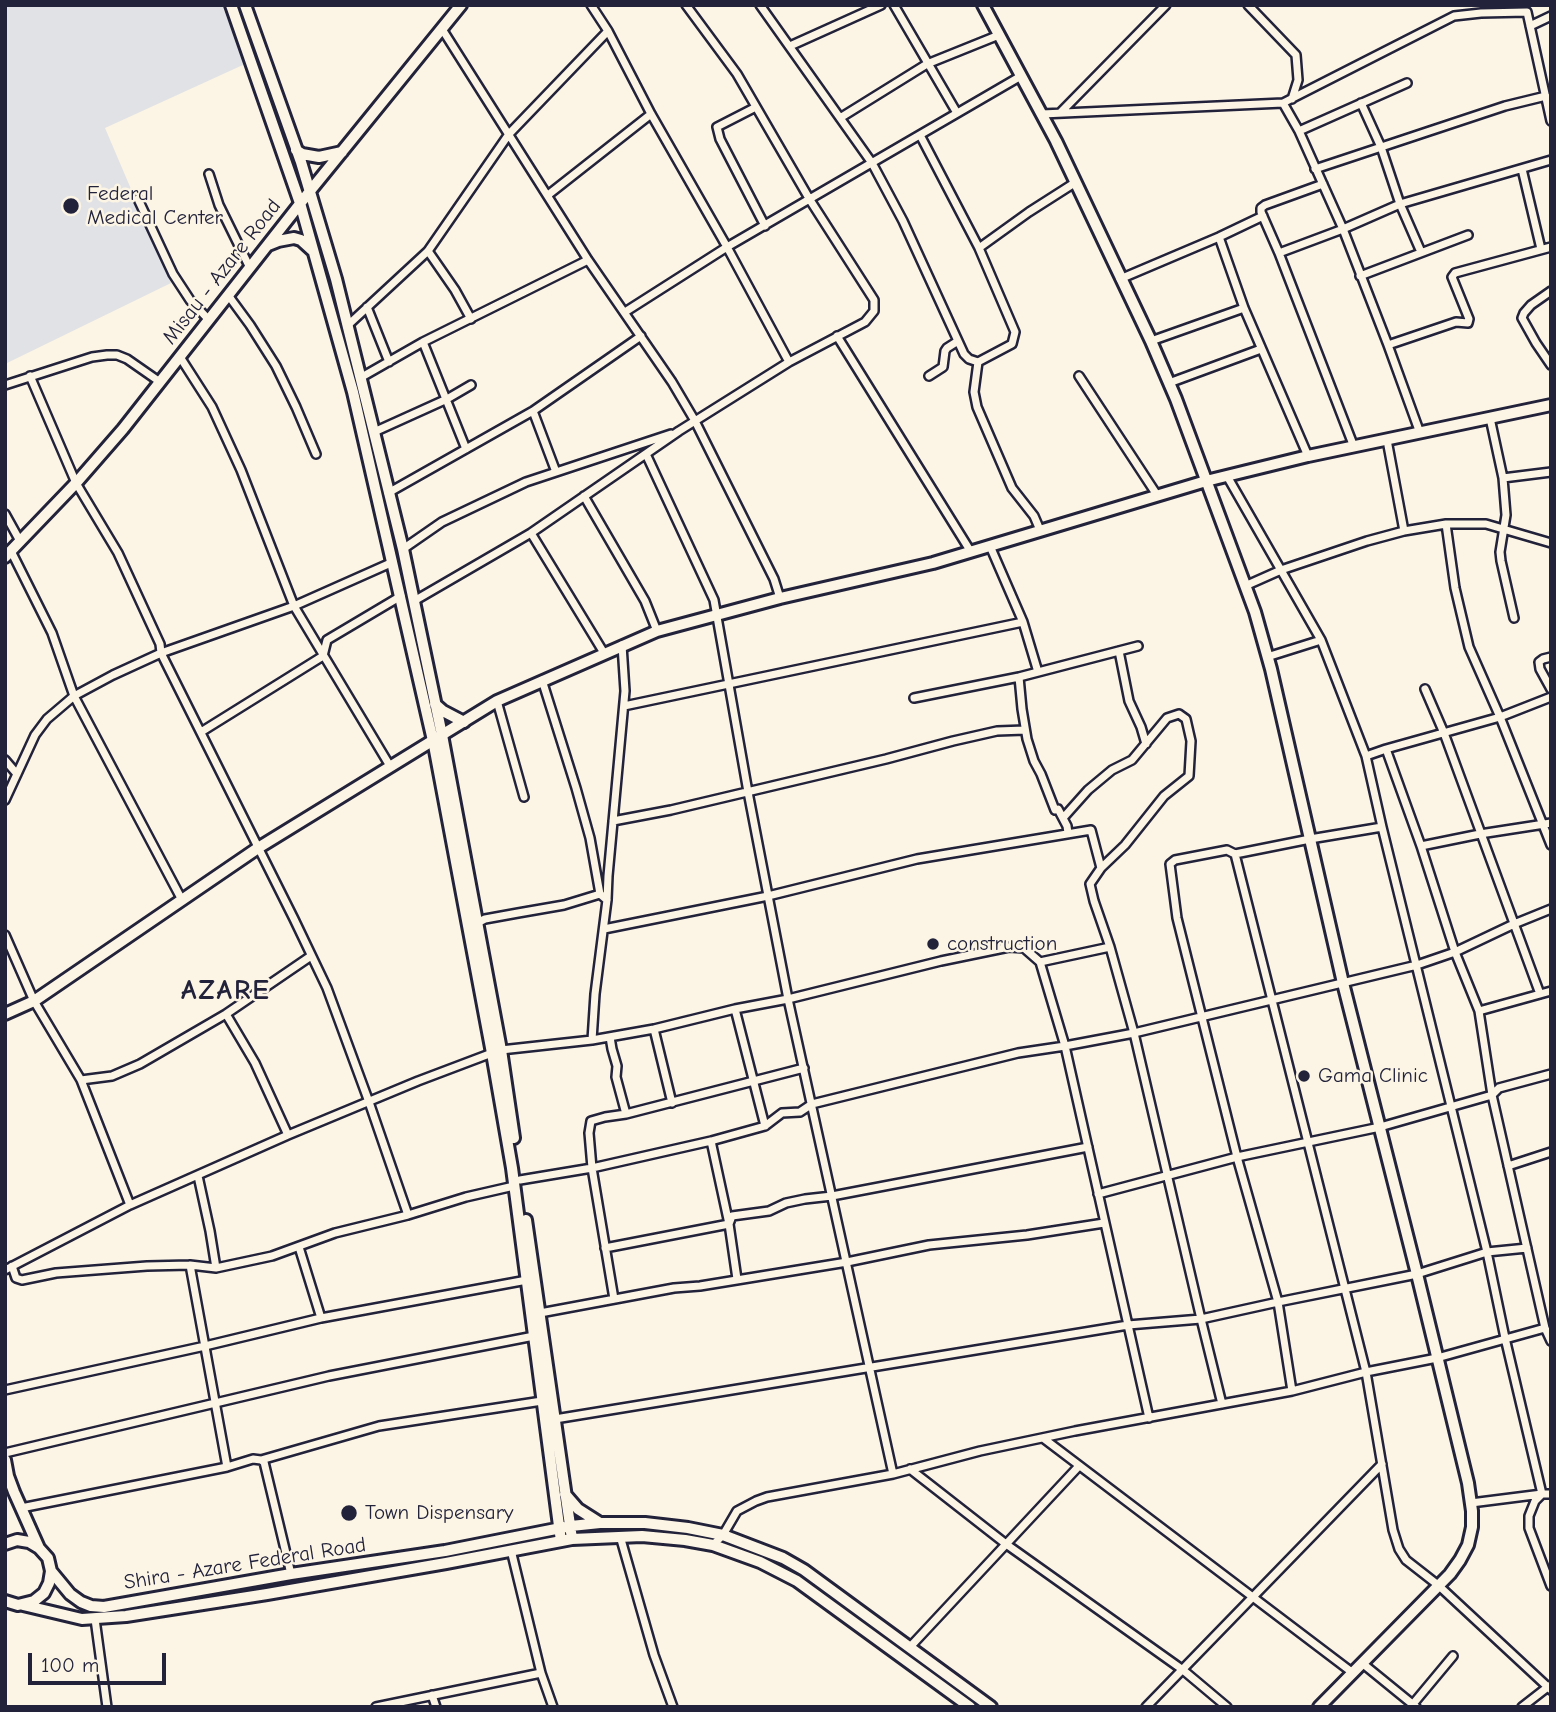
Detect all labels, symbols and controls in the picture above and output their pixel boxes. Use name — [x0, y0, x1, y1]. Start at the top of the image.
place label: Federal Medical Center — [87, 181, 223, 231]
street label: Misau - Azare Road — [157, 194, 287, 350]
marker: Federal Medical Center — [61, 196, 81, 216]
place label: construction — [947, 931, 1057, 957]
marker: construction — [925, 936, 941, 952]
district label: AZARE — [182, 974, 270, 1008]
place label: Gama Clinic — [1318, 1063, 1428, 1089]
marker: Gama Clinic — [1296, 1068, 1312, 1084]
place label: Town Dispensary — [365, 1500, 513, 1526]
marker: Town Dispensary — [339, 1503, 359, 1523]
street label: Shira - Azare Federal Road — [122, 1532, 368, 1596]
scale bar — [32, 1638, 170, 1682]
text: 100 m — [41, 1653, 99, 1677]

